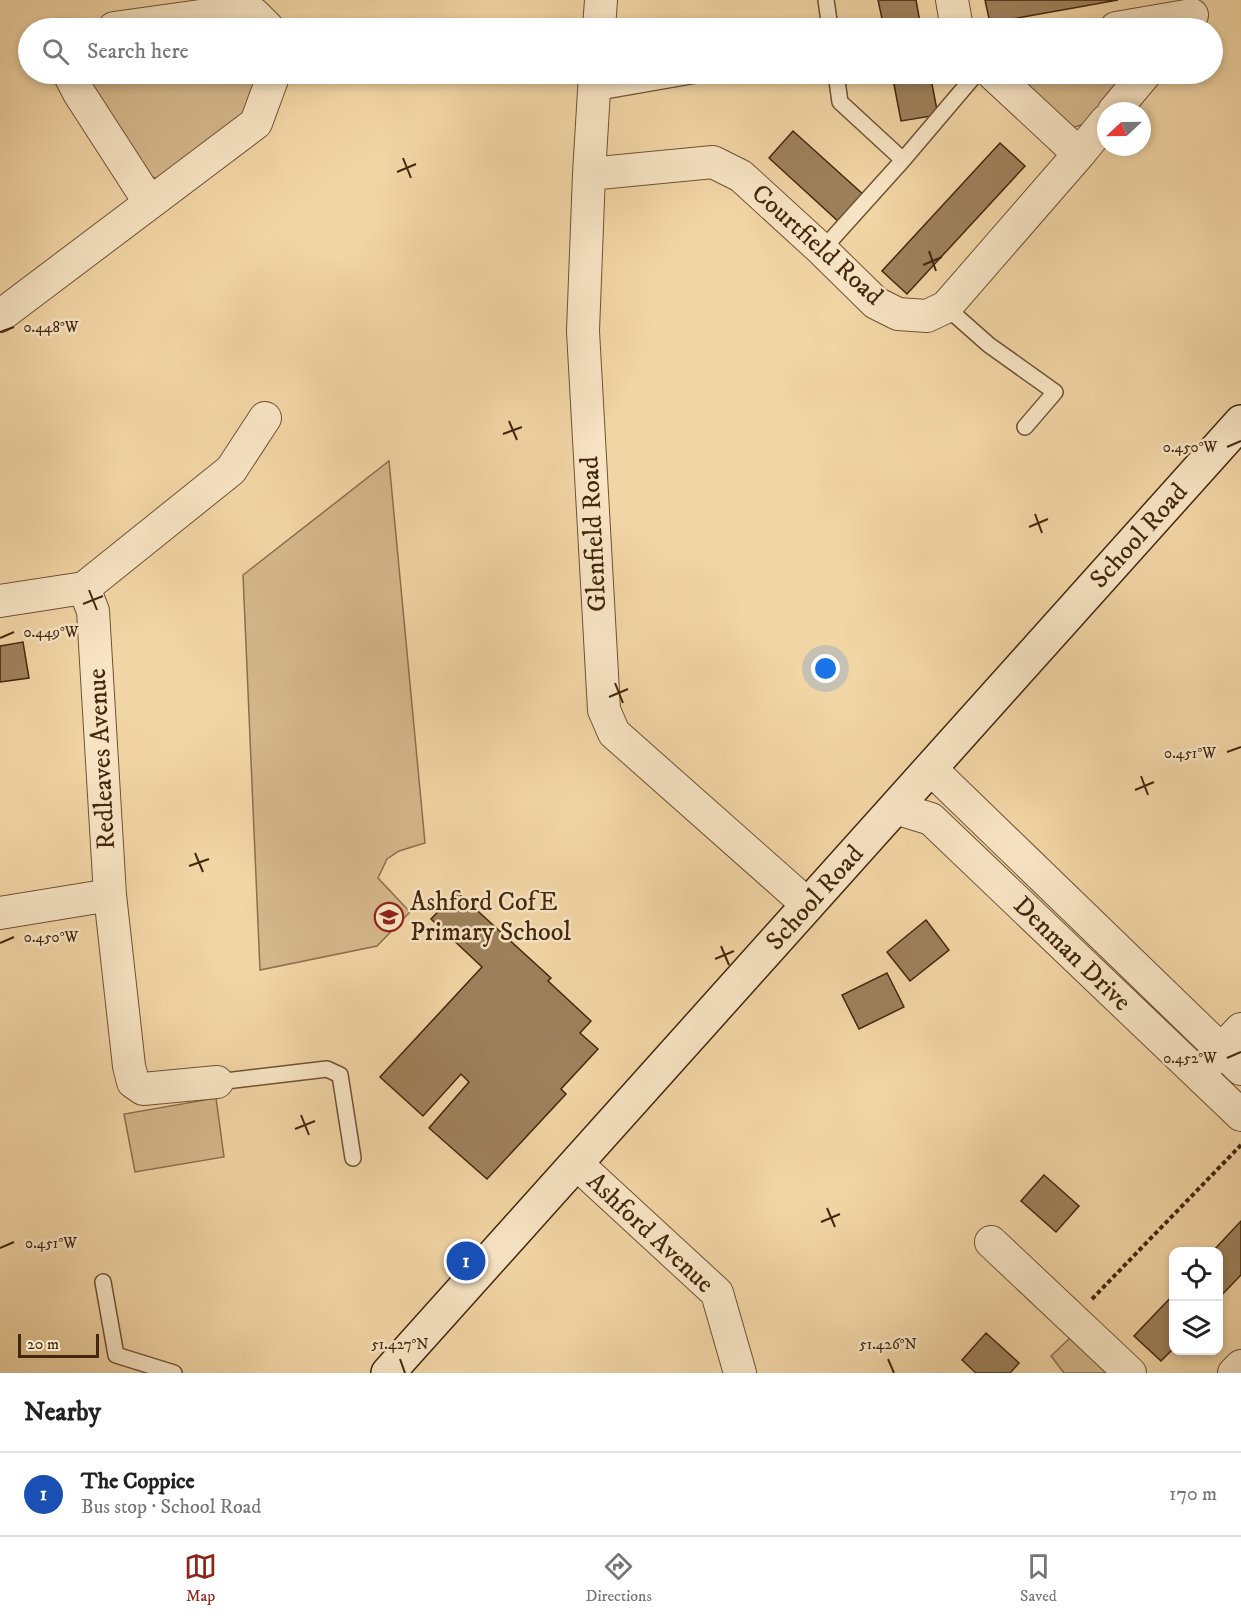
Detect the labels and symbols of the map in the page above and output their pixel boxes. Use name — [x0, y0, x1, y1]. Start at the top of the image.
north arrow — [1097, 102, 1151, 156]
street label: Courtfield Road — [744, 177, 890, 313]
text: 0.448°W — [23, 318, 79, 337]
text: 0.450°W — [1163, 438, 1217, 457]
street label: Glenfield Road — [573, 455, 615, 613]
street label: School Road — [1083, 476, 1195, 596]
text: 0.449°W — [23, 623, 79, 642]
your location — [811, 654, 840, 683]
street label: Redleaves Avenue — [81, 667, 123, 851]
text: 0.451°W — [1164, 744, 1216, 763]
street label: School Road — [759, 838, 871, 958]
place label: Ashford CofE Primary School — [410, 886, 571, 949]
street label: Denman Drive — [1006, 890, 1138, 1018]
school or university icon: Ashford CofE Primary School — [373, 901, 405, 933]
text: 0.450°W — [24, 928, 78, 947]
text: 0.452°W — [1163, 1049, 1217, 1068]
street label: Ashford Avenue — [579, 1165, 721, 1301]
text: 0.451°W — [25, 1234, 77, 1253]
pin: 1 — [446, 1238, 486, 1284]
scale bar — [18, 1331, 99, 1358]
text: 51.427°N — [371, 1335, 429, 1354]
text: 51.426°N — [859, 1335, 917, 1354]

